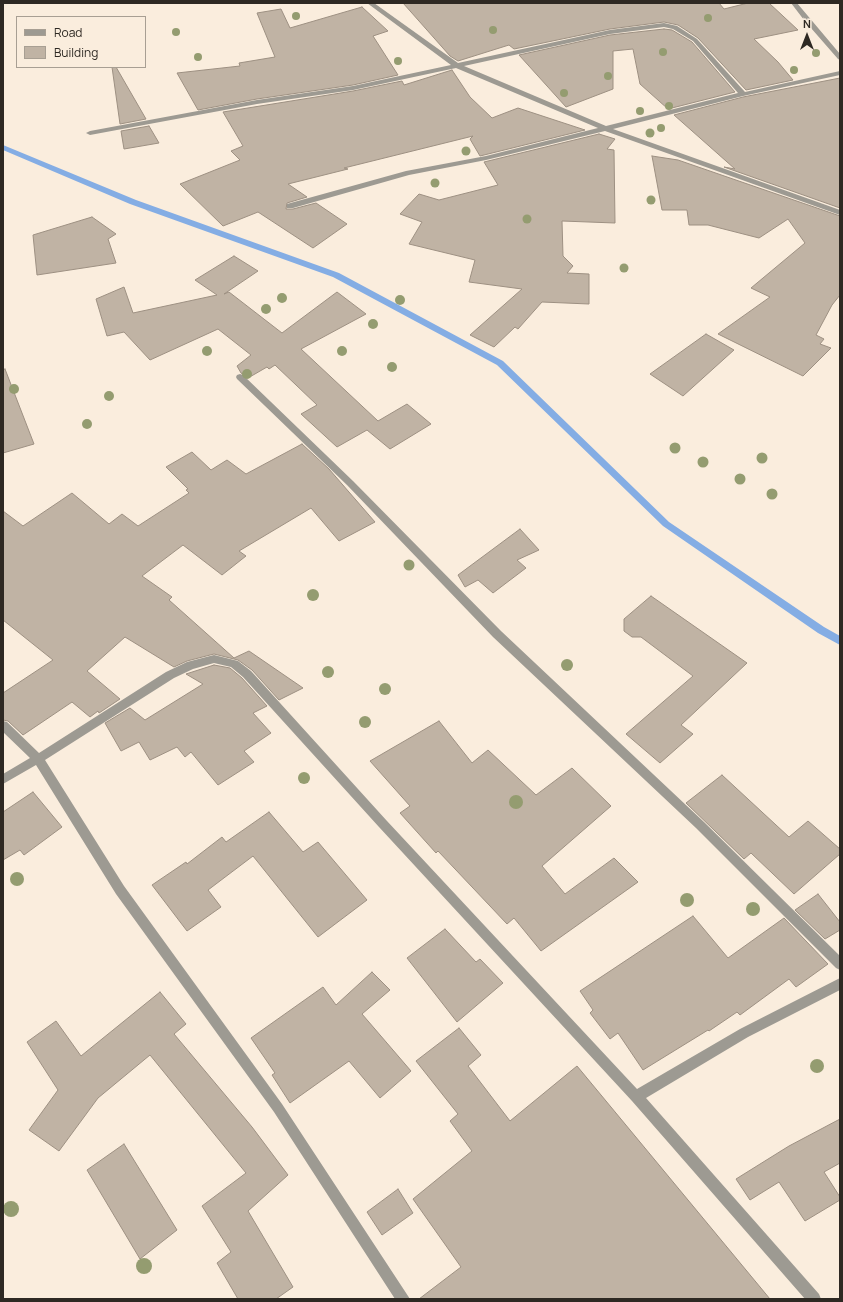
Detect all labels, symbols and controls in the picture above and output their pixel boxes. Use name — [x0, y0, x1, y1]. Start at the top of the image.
legend — [16, 16, 146, 68]
north arrow — [787, 16, 827, 56]
text: N — [803, 16, 811, 31]
text: Road — [54, 24, 82, 41]
text: Building — [54, 44, 98, 61]

